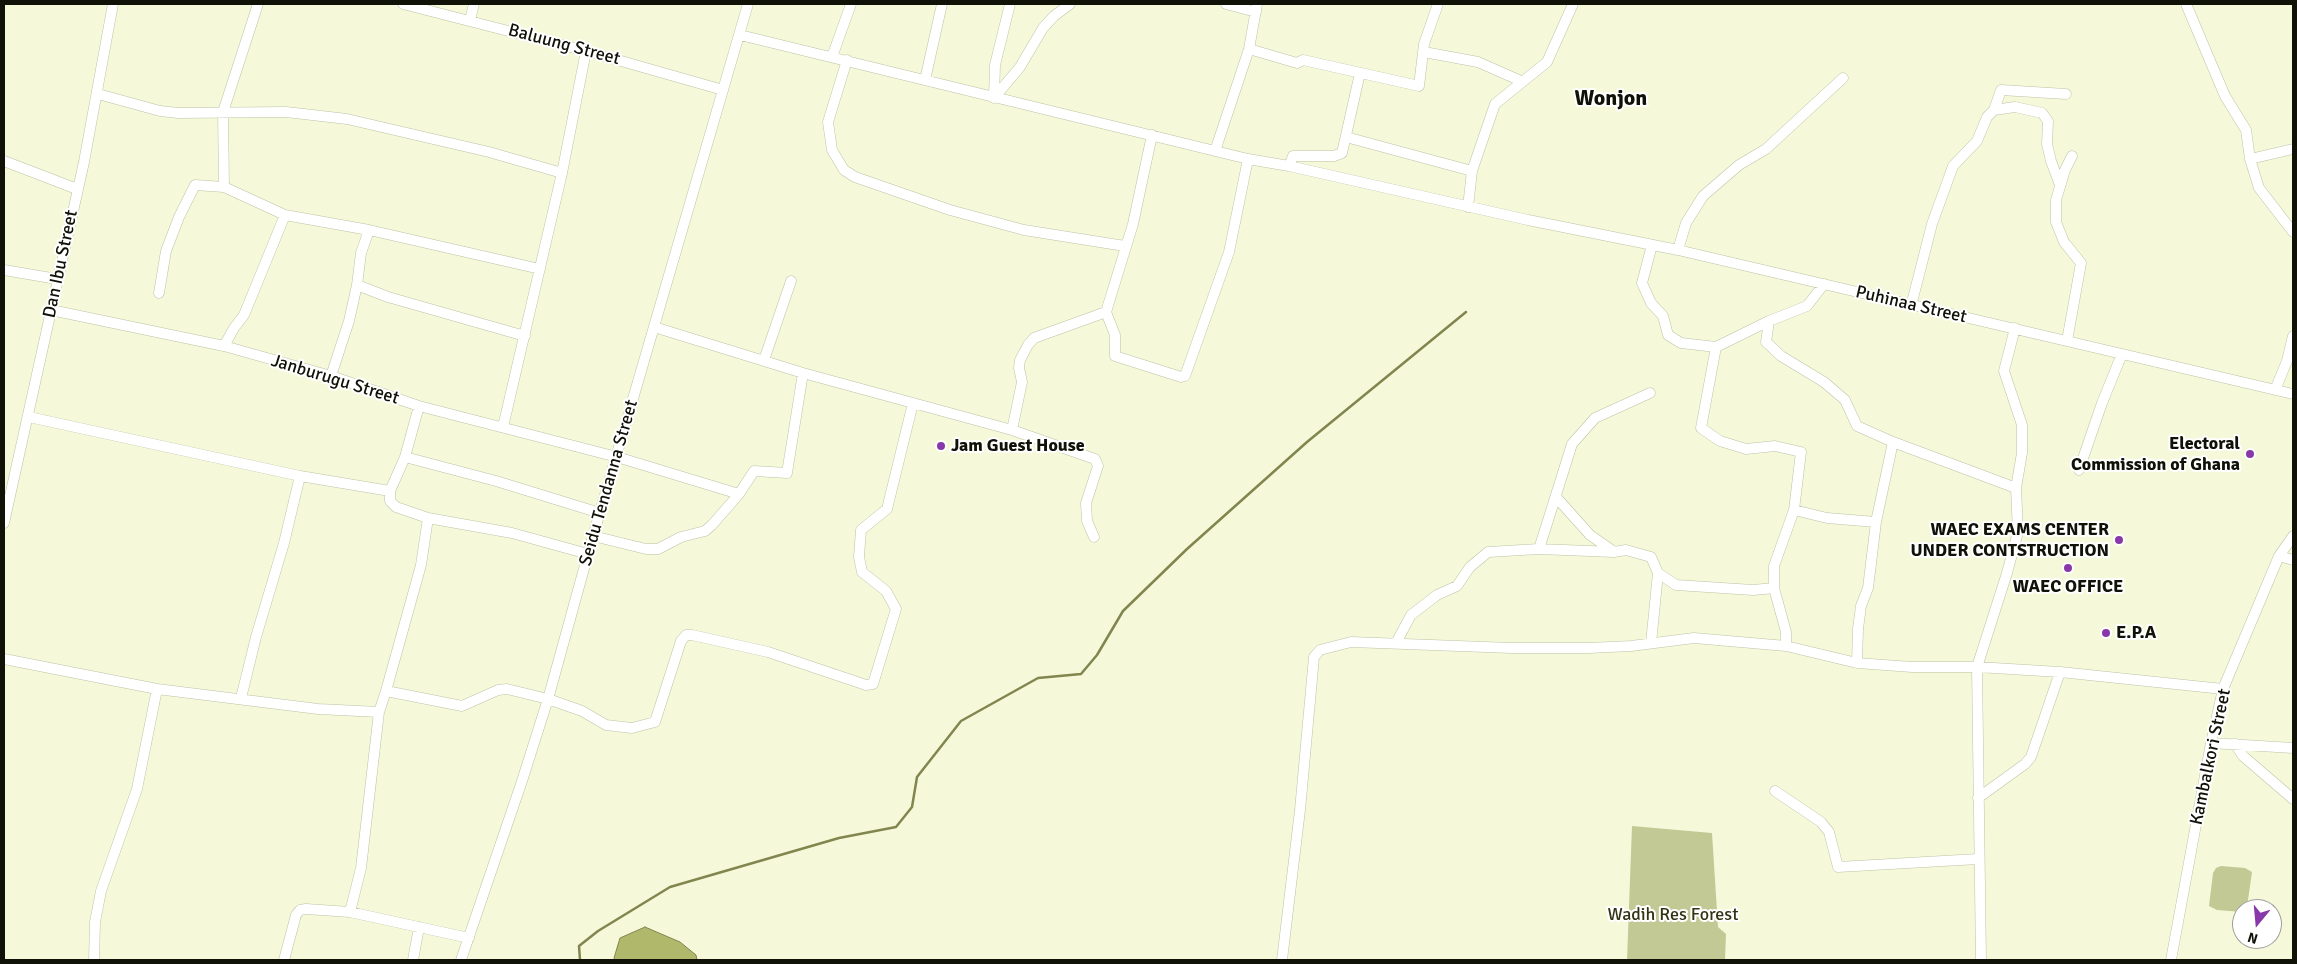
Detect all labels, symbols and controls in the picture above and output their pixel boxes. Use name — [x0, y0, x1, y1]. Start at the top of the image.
street label: Baluung Street — [506, 20, 622, 70]
district label: Wonjon — [1575, 86, 1647, 112]
street label: Dan Ibu Street — [39, 208, 83, 320]
street label: Puhinaa Street — [1853, 282, 1969, 328]
street label: Janburugu Street — [268, 350, 402, 410]
street label: Seidu Tendanna Street — [575, 397, 643, 569]
place label: Electoral Commission of Ghana — [2071, 433, 2240, 476]
place label: Jam Guest House — [951, 435, 1085, 457]
marker: Jam Guest House — [935, 440, 947, 452]
marker: Electoral Commission of Ghana — [2244, 448, 2256, 460]
place label: WAEC EXAMS CENTER UNDER CONTSTRUCTION — [1910, 519, 2109, 562]
marker: WAEC EXAMS CENTER UNDER CONTSTRUCTION — [2113, 534, 2125, 546]
marker: WAEC OFFICE — [2062, 562, 2074, 574]
place label: WAEC OFFICE — [2013, 576, 2123, 598]
place label: E.P.A — [2116, 622, 2156, 644]
marker: E.P.A — [2100, 627, 2112, 639]
street label: Kambalkori Street — [2186, 687, 2236, 827]
north arrow — [2232, 899, 2282, 949]
park label: Wadih Res Forest — [1608, 904, 1738, 926]
text: N — [2246, 928, 2260, 947]

